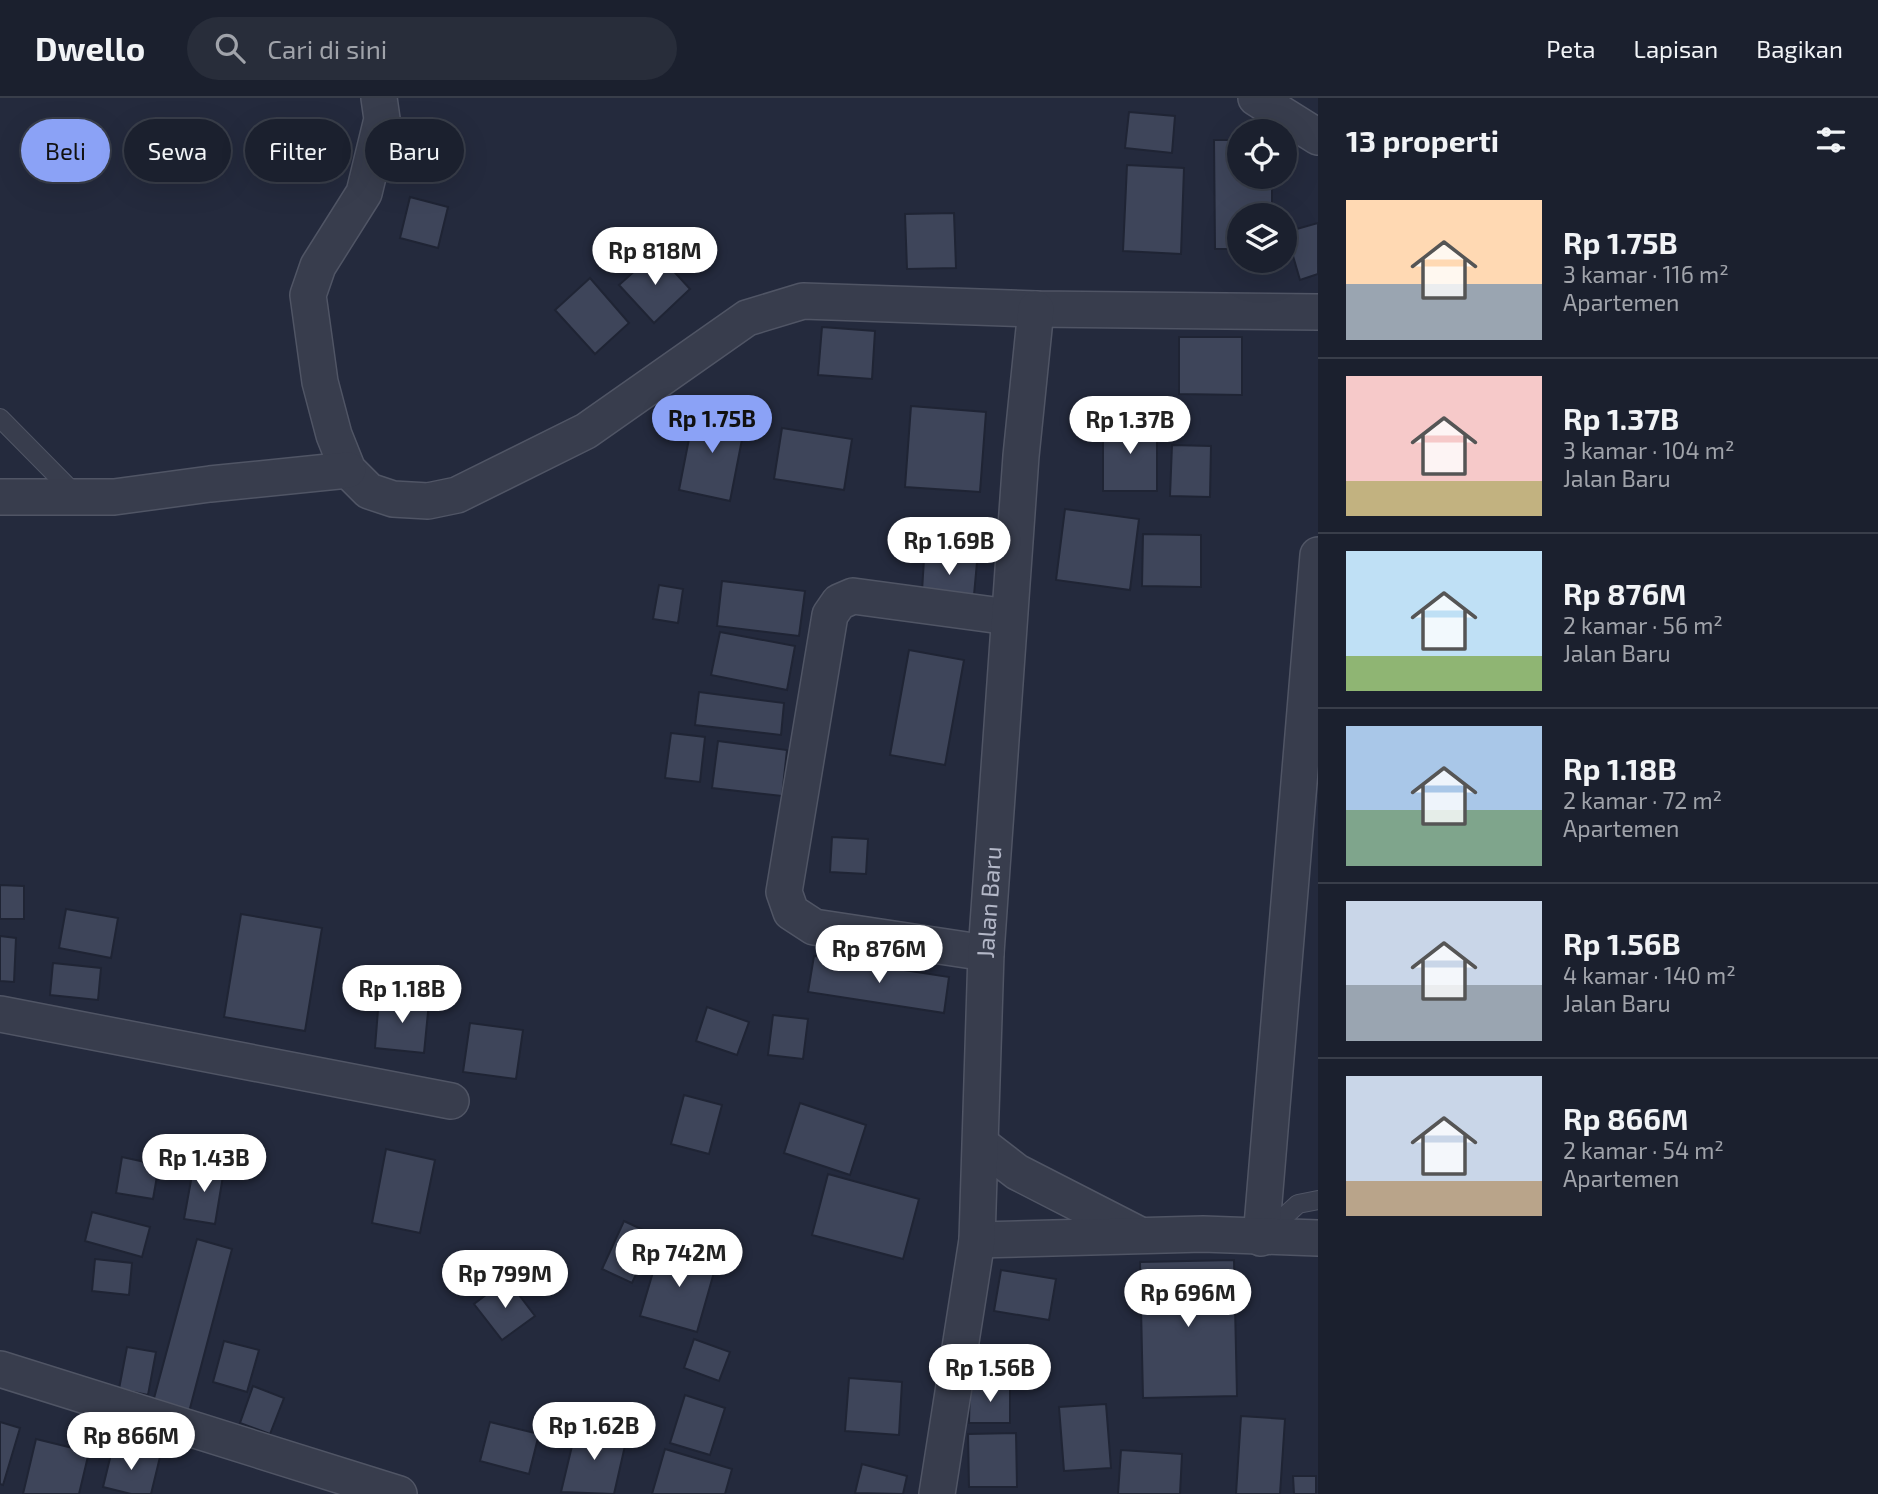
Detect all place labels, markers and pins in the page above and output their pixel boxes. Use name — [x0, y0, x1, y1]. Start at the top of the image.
pin: Rp 818M — [590, 228, 720, 287]
pin: Rp 1.75B — [640, 396, 784, 455]
pin: Rp 1.37B — [1058, 396, 1202, 456]
pin: Rp 1.69B — [877, 518, 1021, 577]
pin: Rp 876M — [814, 926, 944, 985]
pin: Rp 1.18B — [330, 965, 474, 1025]
pin: Rp 1.43B — [132, 1134, 276, 1194]
pin: Rp 742M — [614, 1230, 744, 1289]
pin: Rp 799M — [440, 1250, 570, 1310]
pin: Rp 696M — [1123, 1270, 1253, 1329]
pin: Rp 1.56B — [918, 1344, 1062, 1404]
pin: Rp 1.62B — [522, 1402, 666, 1462]
pin: Rp 866M — [66, 1412, 196, 1472]

